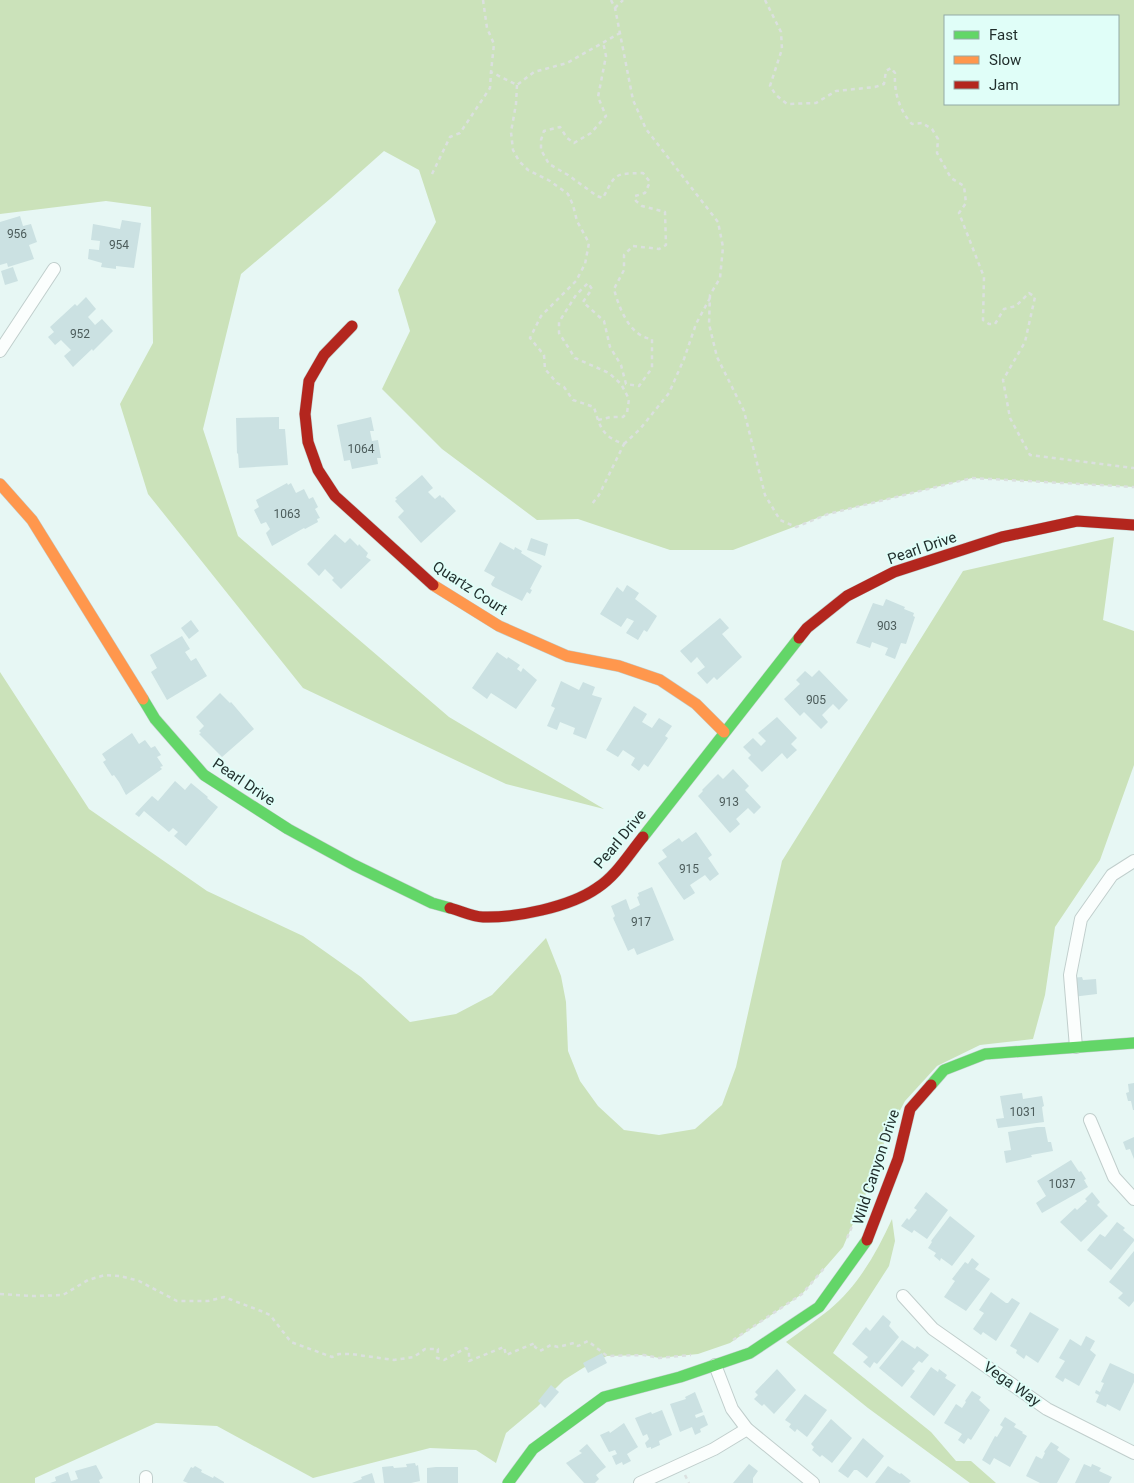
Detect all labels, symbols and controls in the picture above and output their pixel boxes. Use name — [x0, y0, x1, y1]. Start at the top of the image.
legend — [944, 15, 1119, 105]
text: Fast — [989, 26, 1018, 44]
text: Slow — [989, 51, 1021, 69]
text: Jam — [989, 76, 1019, 94]
house number: 956 — [7, 227, 27, 241]
house number: 954 — [109, 238, 129, 252]
house number: 952 — [70, 327, 90, 341]
house number: 1064 — [348, 442, 375, 456]
house number: 1063 — [274, 507, 300, 521]
street label: Pearl Drive — [885, 528, 959, 568]
street label: Quartz Court — [429, 557, 511, 619]
house number: 903 — [877, 619, 897, 633]
house number: 905 — [806, 693, 826, 707]
street label: Pearl Drive — [209, 755, 279, 810]
house number: 913 — [719, 795, 739, 809]
street label: Pearl Drive — [590, 806, 650, 872]
house number: 915 — [679, 862, 699, 876]
house number: 917 — [631, 915, 651, 929]
house number: 1031 — [1010, 1105, 1036, 1119]
street label: Wild Canyon Drive — [849, 1107, 903, 1227]
house number: 1037 — [1049, 1177, 1076, 1191]
street label: Vega Way — [980, 1358, 1044, 1410]

